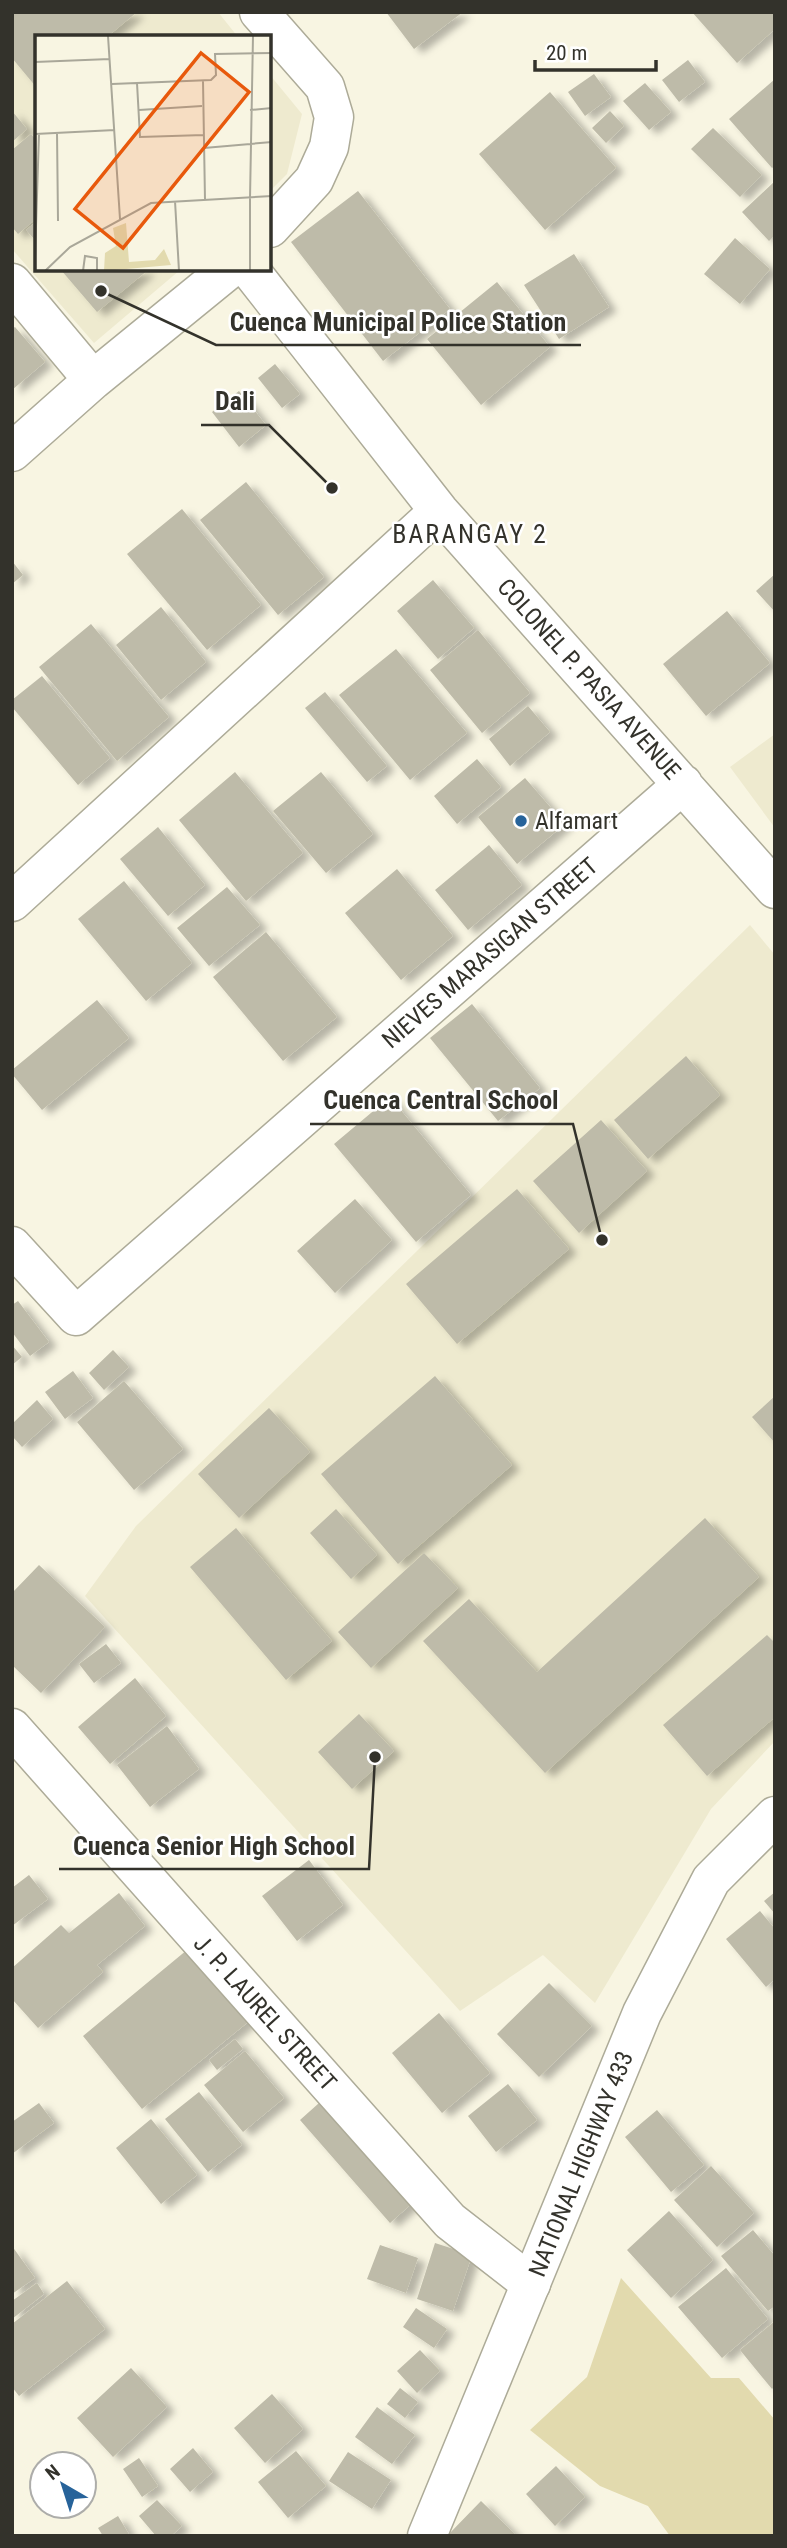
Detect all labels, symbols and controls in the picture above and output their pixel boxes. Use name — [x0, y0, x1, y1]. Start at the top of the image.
scale bar — [535, 28, 656, 72]
inset map — [35, 35, 271, 271]
text: 20 m — [546, 41, 587, 65]
callout: Cuenca Municipal Police Station — [216, 298, 581, 345]
text: Cuenca Municipal Police Station — [230, 307, 566, 337]
callout: Dali — [201, 378, 269, 425]
text: Dali — [215, 386, 255, 416]
district label: BARANGAY 2 — [392, 519, 548, 549]
street label: COLONEL P. PASIA AVENUE — [492, 573, 686, 785]
place label: Alfamart — [535, 807, 618, 835]
marker: Alfamart — [513, 813, 529, 829]
street label: NIEVES MARASIGAN STREET — [377, 852, 603, 1054]
callout: Cuenca Central School — [310, 1077, 573, 1124]
text: Cuenca Central School — [323, 1085, 559, 1115]
callout: Cuenca Senior High School — [59, 1822, 369, 1869]
text: Cuenca Senior High School — [73, 1831, 355, 1861]
street label: J. P. LAUREL STREET — [188, 1930, 342, 2096]
street label: NATIONAL HIGHWAY 433 — [523, 2047, 639, 2281]
north arrow — [28, 2450, 98, 2520]
text: N — [41, 2460, 64, 2485]

